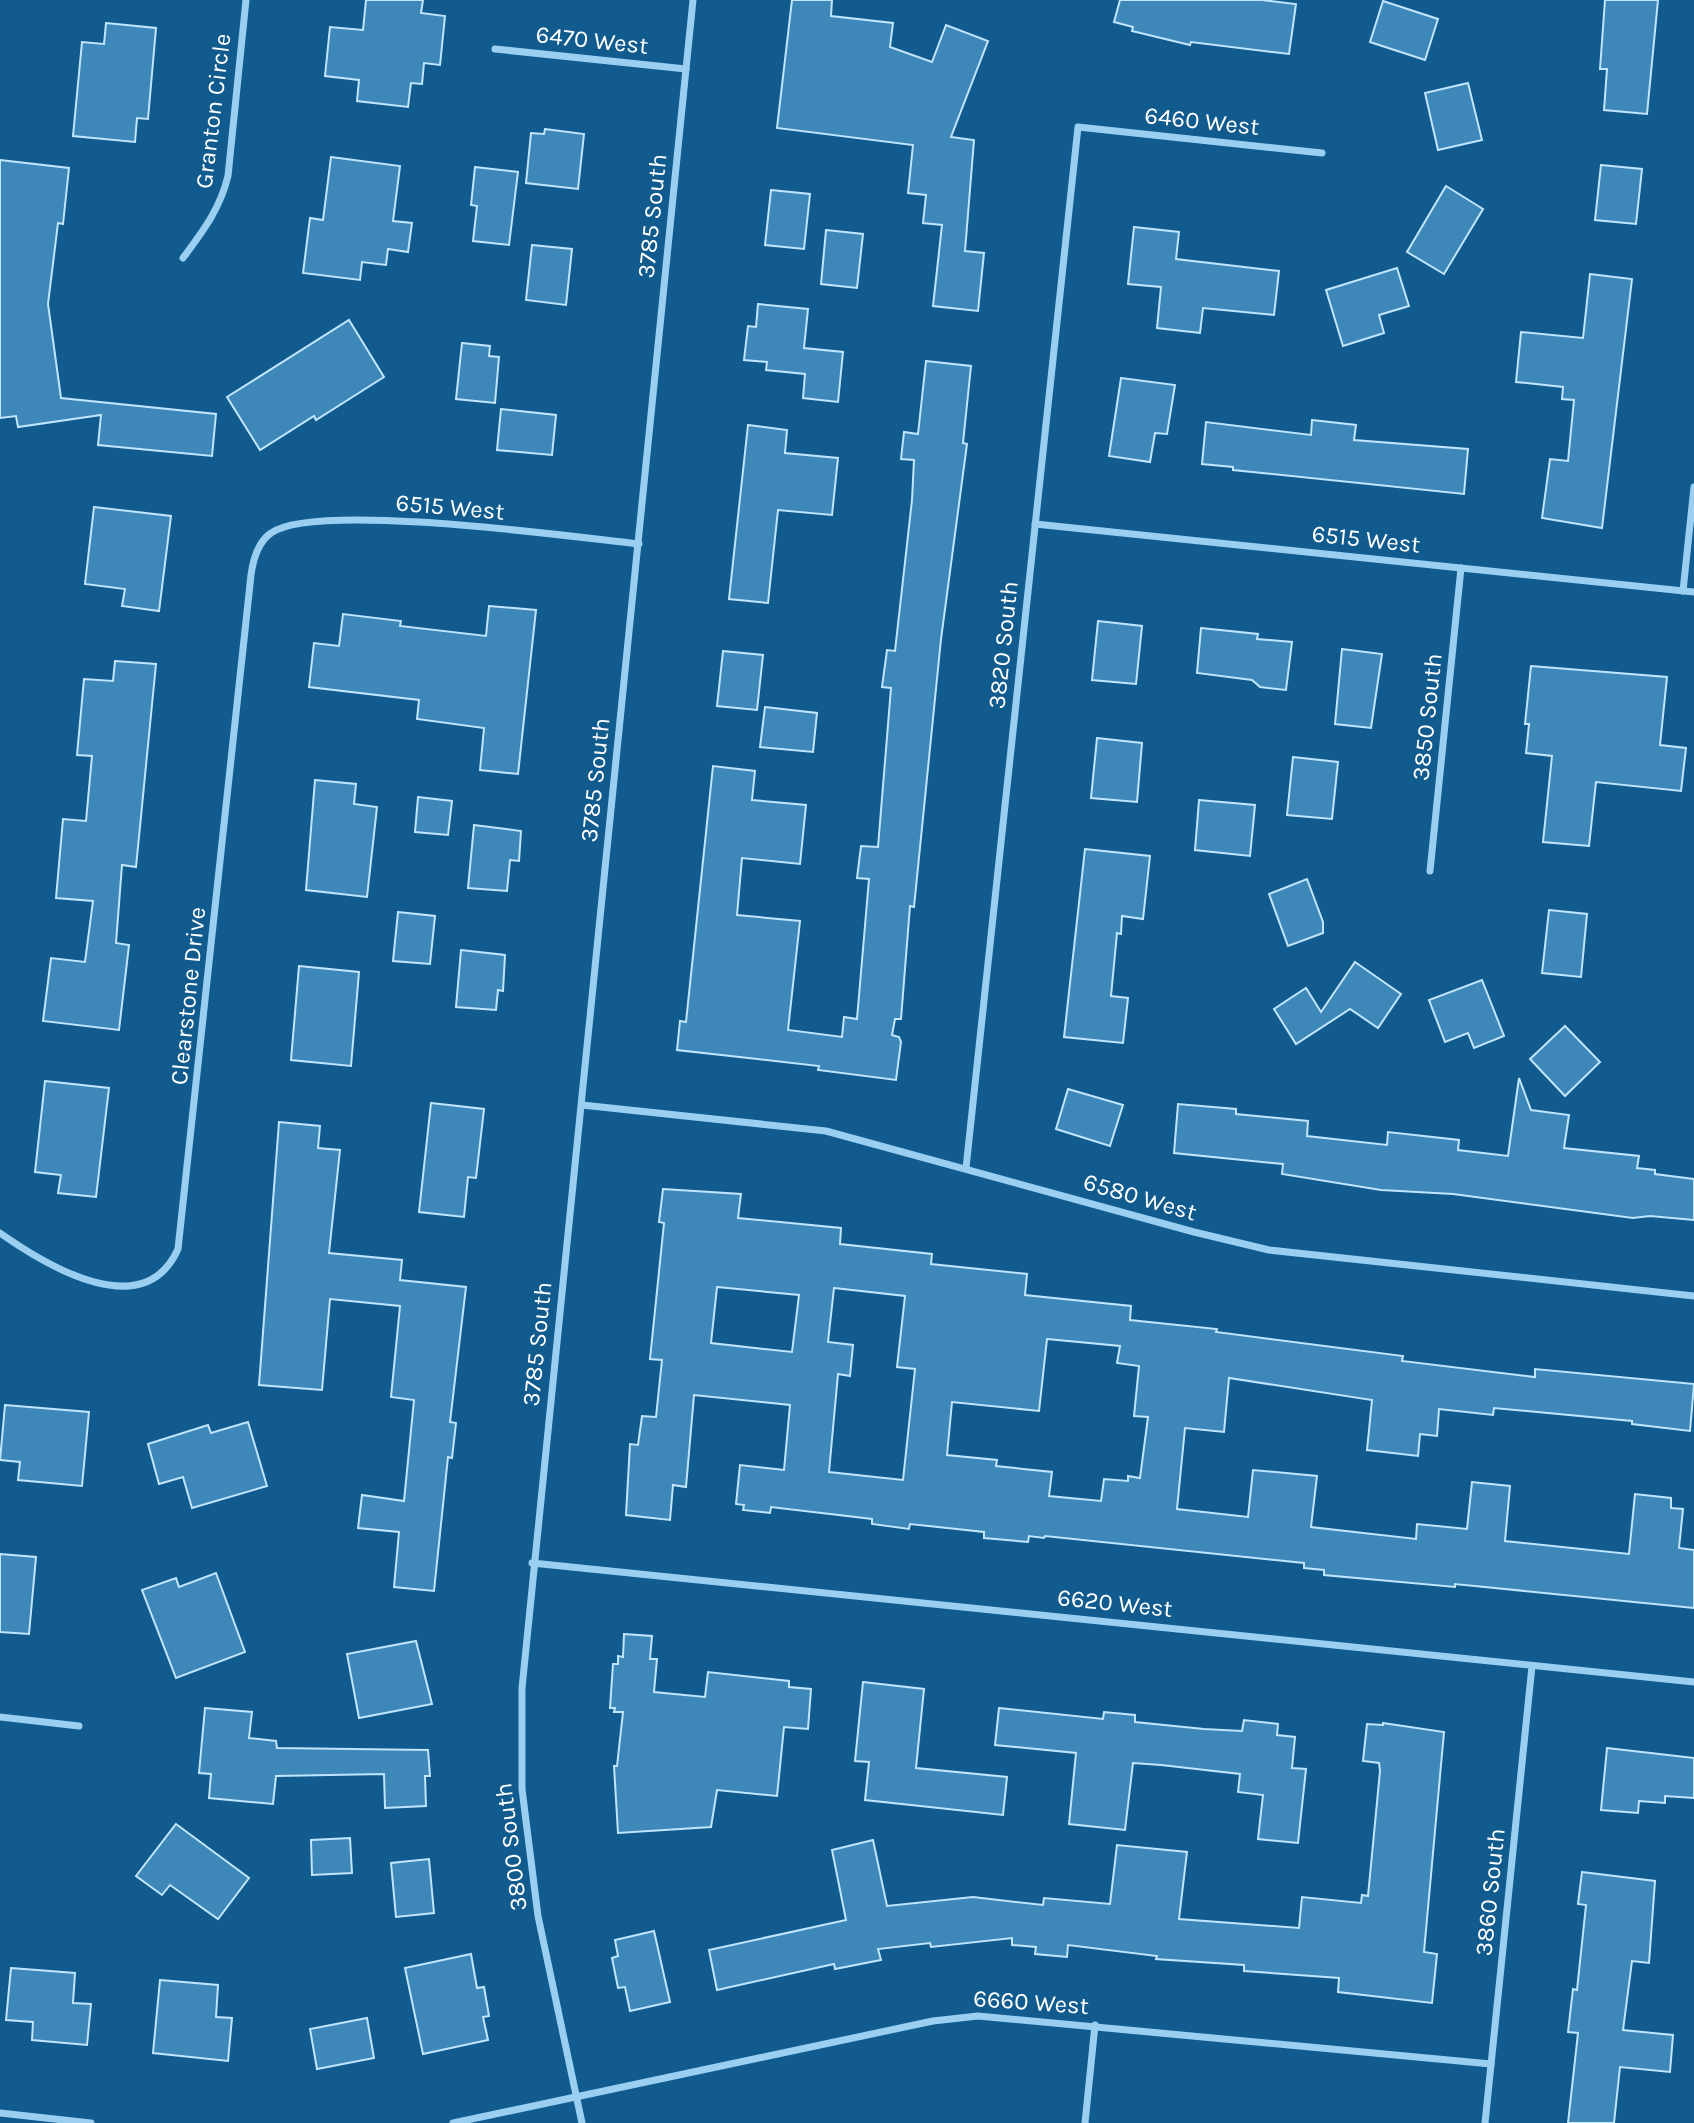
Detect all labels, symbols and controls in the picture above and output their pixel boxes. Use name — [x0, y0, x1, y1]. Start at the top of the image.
street label: 6470 West — [534, 20, 650, 60]
street label: Granton Circle — [190, 32, 236, 190]
street label: 6460 West — [1143, 101, 1261, 141]
street label: 3785 South — [632, 152, 672, 280]
street label: 6515 West — [394, 488, 506, 526]
street label: 6515 West — [1310, 519, 1422, 559]
street label: 3820 South — [982, 580, 1024, 710]
street label: 3850 South — [1406, 652, 1448, 782]
street label: 3785 South — [575, 716, 615, 844]
street label: Clearstone Drive — [165, 906, 211, 1086]
street label: 6580 West — [1080, 1167, 1200, 1227]
street label: 3785 South — [517, 1280, 557, 1408]
street label: 6620 West — [1056, 1583, 1174, 1623]
street label: 3800 South — [489, 1781, 533, 1913]
street label: 3860 South — [1469, 1827, 1511, 1957]
street label: 6660 West — [972, 1984, 1090, 2020]

